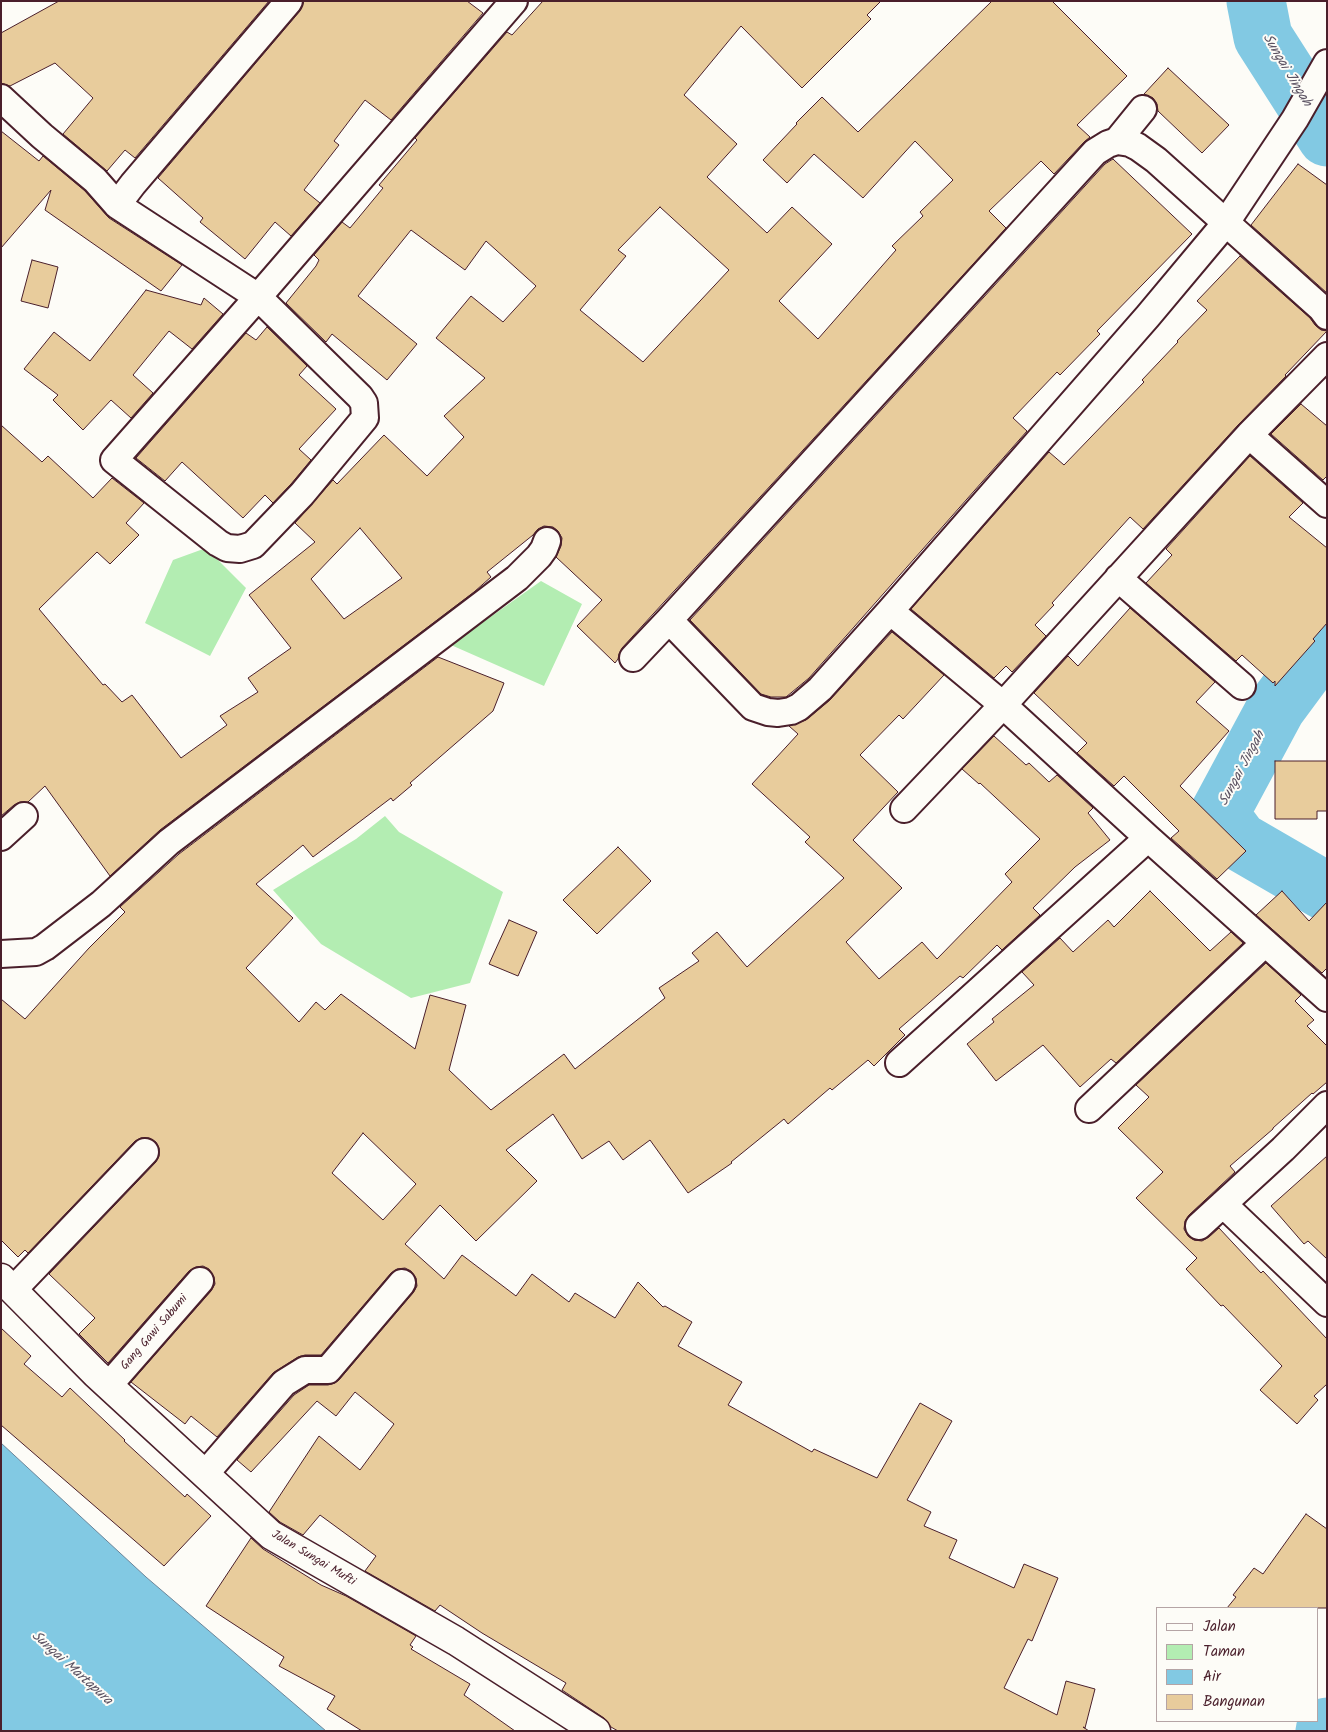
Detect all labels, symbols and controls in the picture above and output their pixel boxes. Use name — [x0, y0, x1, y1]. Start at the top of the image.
water label: Sungai Jingah — [1258, 32, 1314, 110]
water label: Sungai Jingah — [1216, 729, 1270, 809]
street label: Gang Gawi Sabumi — [118, 1292, 192, 1374]
street label: Jalan Sungai Mufti — [268, 1528, 358, 1590]
legend — [1156, 1607, 1318, 1722]
text: Jalan — [1203, 1615, 1236, 1639]
water label: Sungai Martapura — [27, 1628, 115, 1710]
text: Taman — [1203, 1640, 1245, 1664]
text: Air — [1203, 1665, 1221, 1689]
text: Bangunan — [1203, 1690, 1265, 1714]

